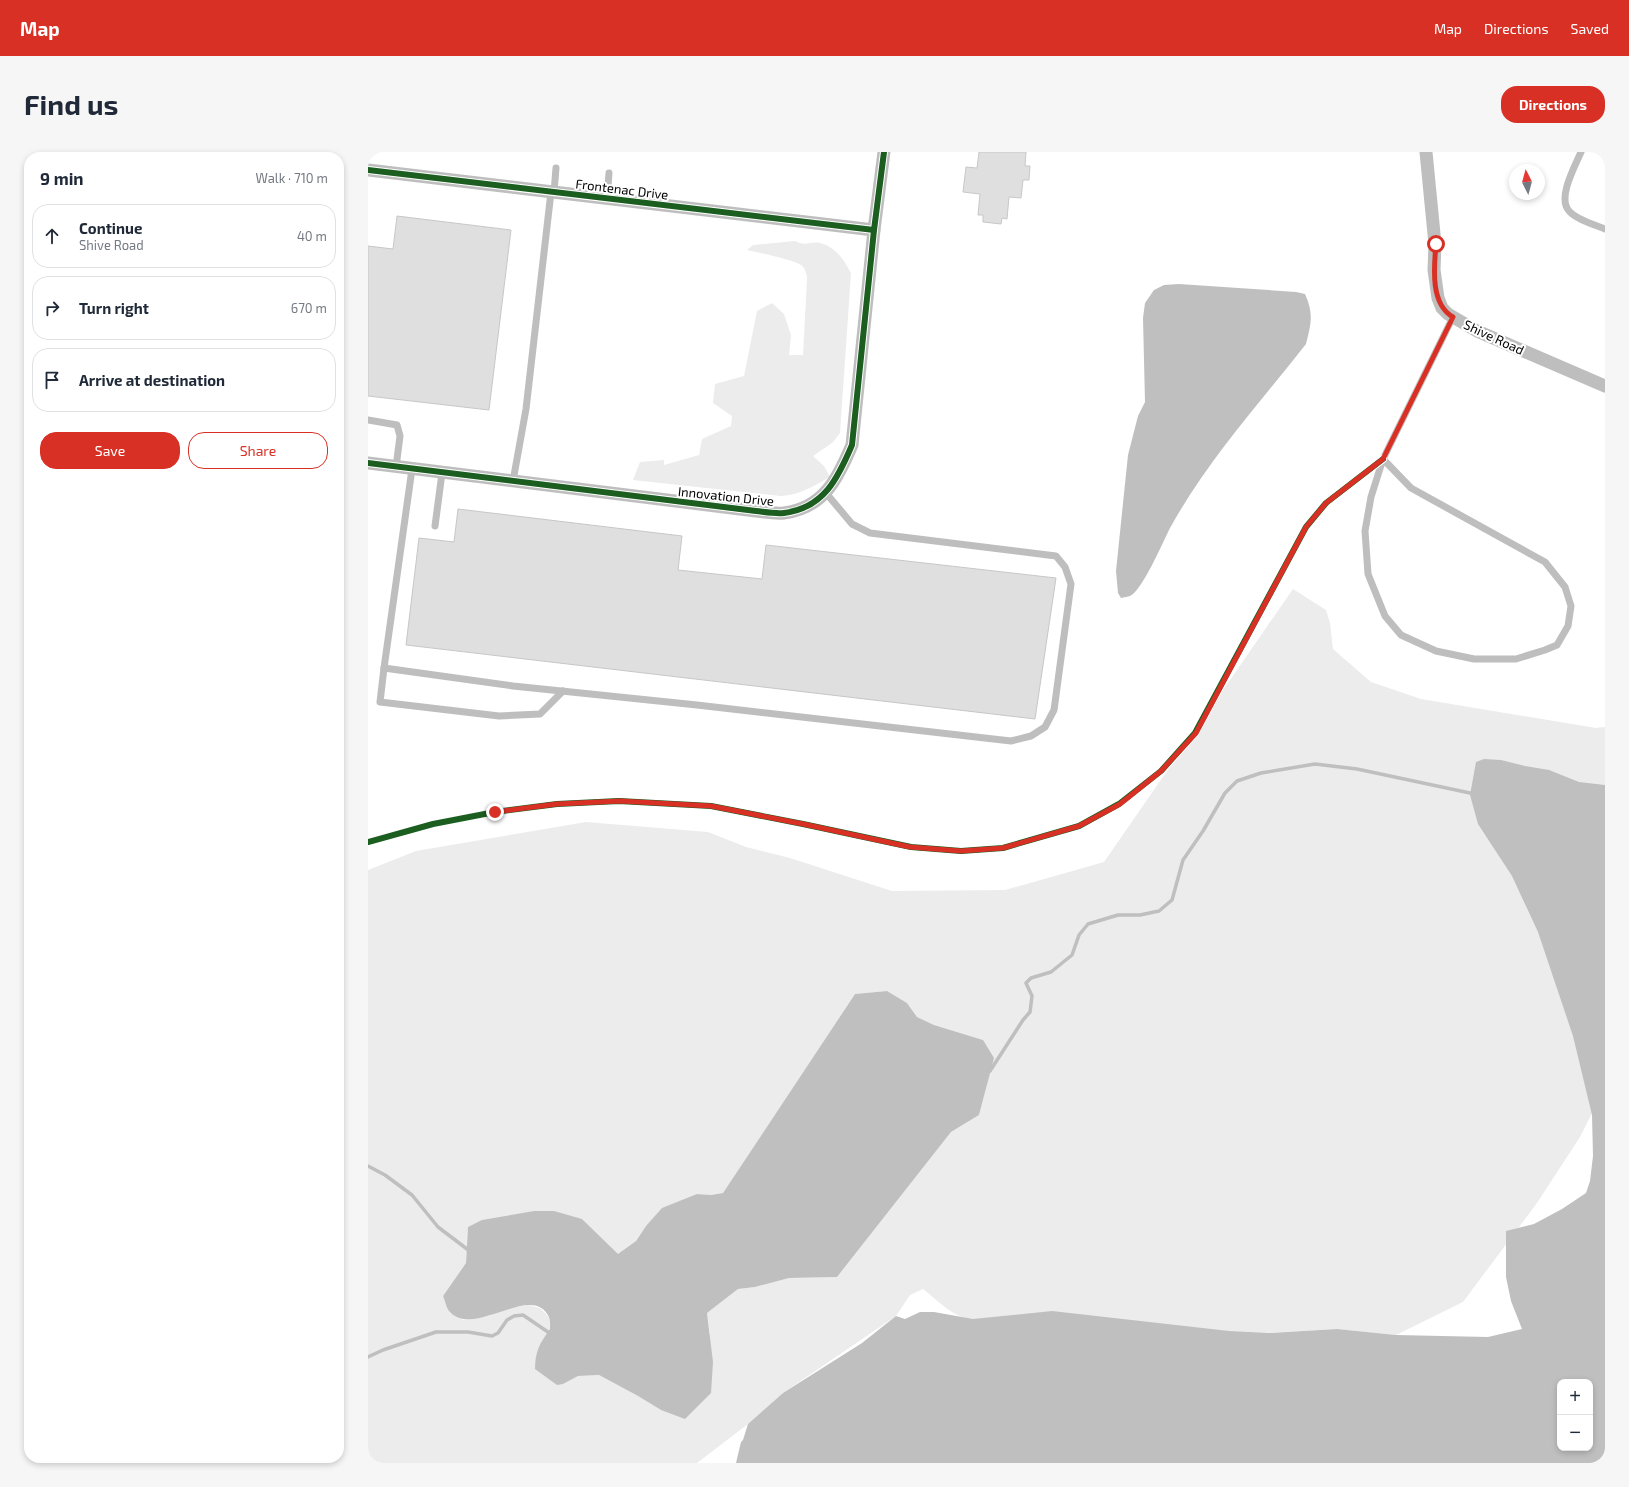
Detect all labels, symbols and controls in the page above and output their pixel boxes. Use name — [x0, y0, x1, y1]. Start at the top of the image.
text: Map — [20, 17, 60, 40]
text: Map — [1434, 20, 1462, 37]
text: Directions — [1484, 20, 1549, 37]
text: Saved — [1571, 20, 1609, 37]
button: Directions — [1501, 86, 1605, 123]
text: Find us — [24, 87, 118, 121]
north arrow — [1509, 164, 1545, 200]
text: 9 min — [40, 168, 84, 188]
text: Walk · 710 m — [256, 170, 328, 186]
street label: Frontenac Drive — [575, 175, 669, 203]
text: Continue — [79, 219, 142, 237]
icon: ahead — [41, 225, 63, 247]
text: 40 m — [297, 228, 327, 244]
route start — [1427, 235, 1445, 253]
text: Shive Road — [79, 237, 144, 253]
icon: right — [41, 297, 63, 319]
text: Turn right — [79, 299, 149, 317]
text: 670 m — [291, 300, 327, 316]
street label: Shive Road — [1461, 316, 1527, 358]
icon: arrive — [41, 369, 63, 391]
text: Arrive at destination — [79, 371, 225, 389]
button: Save — [40, 432, 180, 469]
button: Share — [188, 432, 328, 469]
street label: Innovation Drive — [677, 483, 775, 509]
route end — [486, 803, 504, 821]
map controls — [1557, 1379, 1593, 1451]
button: + — [1557, 1379, 1593, 1415]
button: − — [1557, 1415, 1593, 1451]

